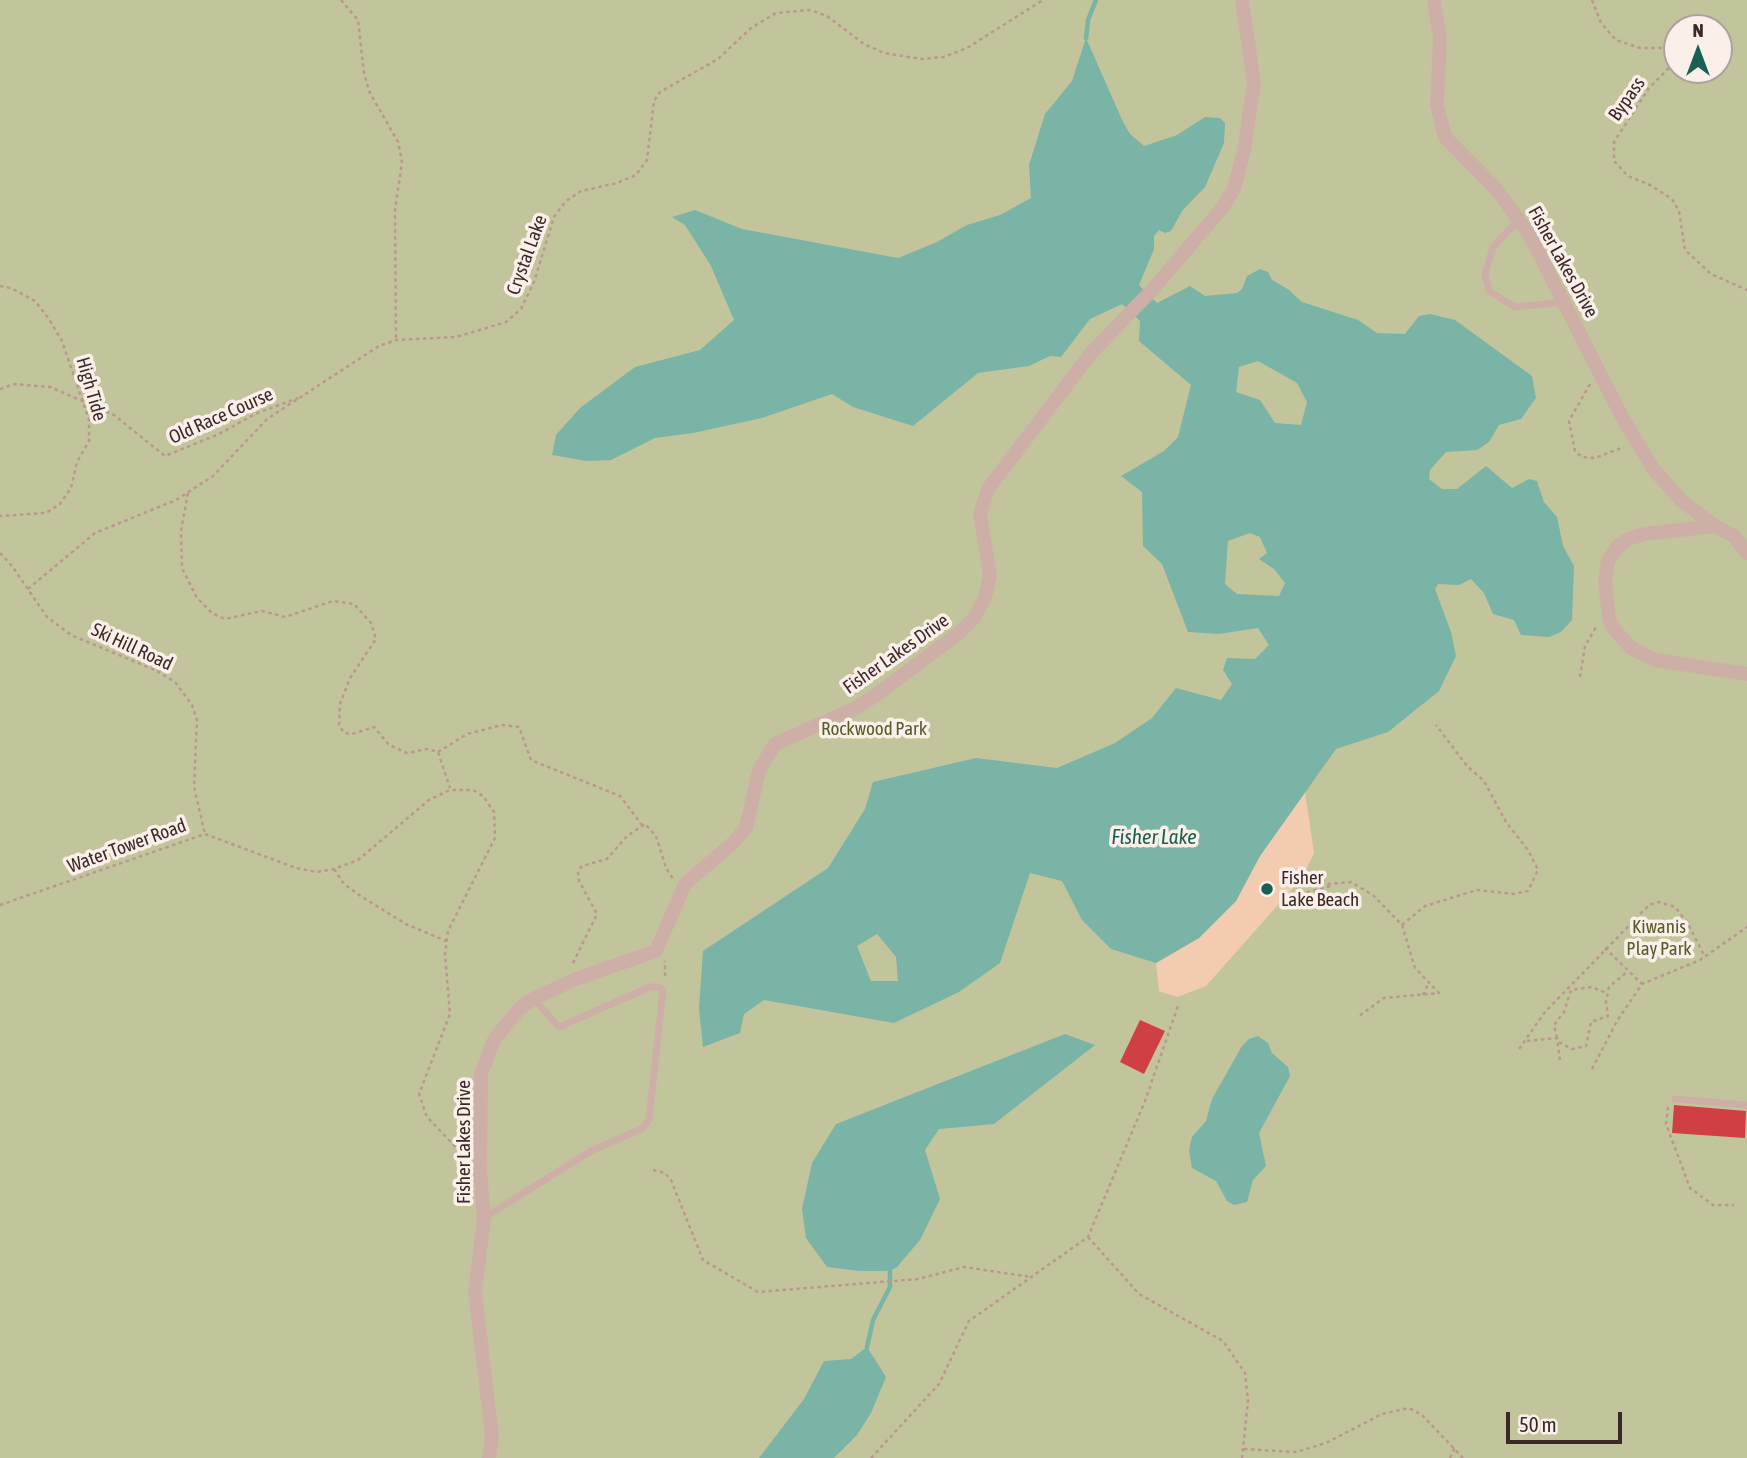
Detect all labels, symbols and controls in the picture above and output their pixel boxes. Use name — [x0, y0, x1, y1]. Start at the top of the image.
north arrow — [1663, 14, 1733, 84]
text: N — [1692, 19, 1704, 41]
street label: Bypass — [1604, 73, 1650, 125]
street label: Fisher Lakes Drive — [1523, 202, 1603, 322]
street label: Crystal Lake — [502, 212, 552, 298]
street label: High Tide — [71, 354, 111, 424]
street label: Old Race Course — [165, 383, 277, 449]
street label: Fisher Lakes Drive — [839, 609, 953, 699]
street label: Ski Hill Road — [88, 618, 176, 676]
park label: Rockwood Park — [821, 718, 927, 740]
street label: Water Tower Road — [65, 814, 189, 878]
water label: Fisher Lake — [1111, 824, 1197, 850]
place label: Fisher Lake Beach — [1281, 867, 1359, 911]
marker: Fisher Lake Beach — [1259, 881, 1275, 897]
park label: Kiwanis Play Park — [1626, 916, 1692, 960]
street label: Fisher Lakes Drive — [453, 1080, 475, 1204]
scale bar — [1509, 1398, 1624, 1442]
text: 50 m — [1519, 1412, 1557, 1436]

